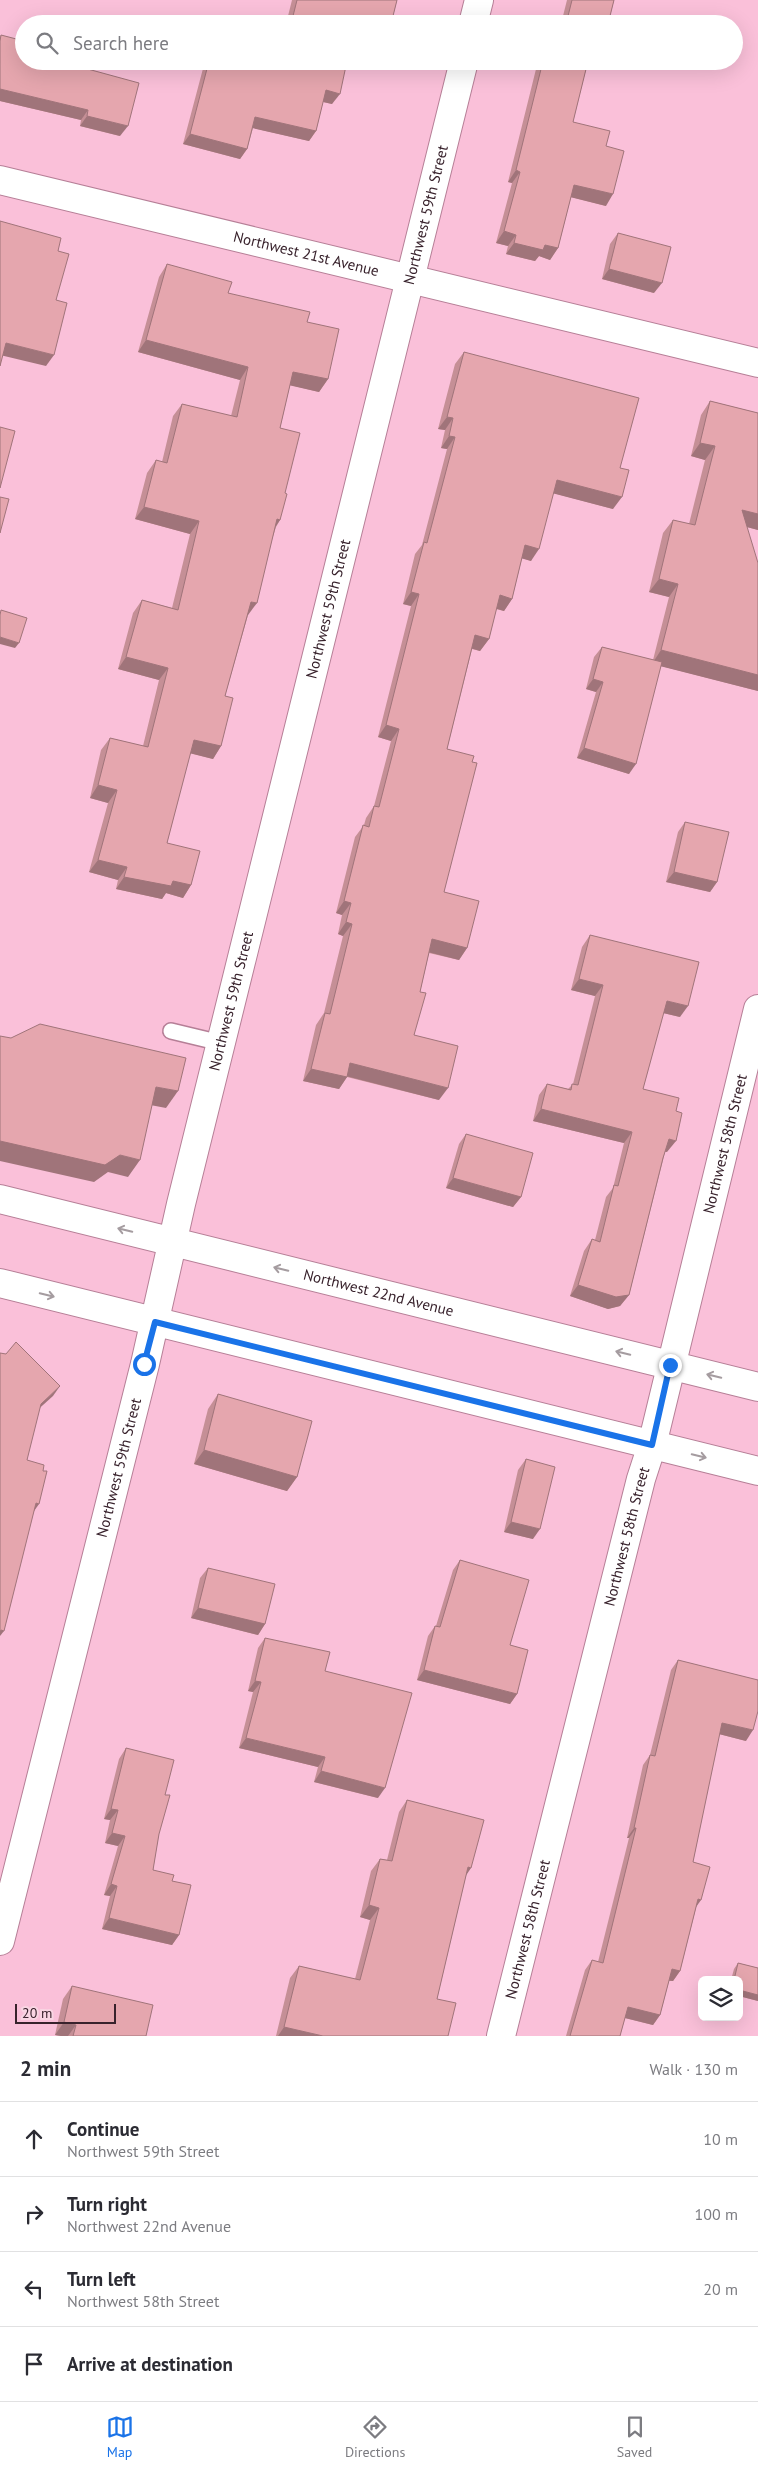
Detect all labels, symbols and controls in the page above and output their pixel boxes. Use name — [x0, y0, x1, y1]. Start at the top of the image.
search box — [15, 15, 743, 70]
icon: search — [33, 29, 61, 57]
text: Search here — [73, 31, 169, 55]
street label: Northwest 59th Street — [399, 143, 452, 286]
street label: Northwest 21st Avenue — [232, 227, 381, 280]
street label: Northwest 59th Street — [301, 537, 354, 680]
street label: Northwest 59th Street — [204, 929, 257, 1073]
street label: Northwest 58th Street — [699, 1072, 751, 1215]
one-way arrow — [117, 1225, 133, 1234]
one-way arrow — [274, 1264, 290, 1273]
street label: Northwest 22nd Avenue — [302, 1265, 456, 1320]
one-way arrow — [39, 1291, 55, 1300]
one-way arrow — [615, 1348, 631, 1358]
route start — [133, 1353, 156, 1376]
route end — [659, 1354, 682, 1377]
one-way arrow — [707, 1371, 723, 1380]
street label: Northwest 59th Street — [92, 1396, 145, 1539]
one-way arrow — [690, 1452, 706, 1462]
street label: Northwest 58th Street — [599, 1464, 653, 1608]
street label: Northwest 58th Street — [501, 1858, 554, 2001]
map controls — [698, 1976, 743, 2021]
button: layers — [698, 1976, 743, 2021]
scale bar — [15, 2001, 116, 2024]
text: 20 m — [22, 2004, 52, 2022]
text: 2 min — [20, 2055, 71, 2082]
text: Walk · 130 m — [649, 2059, 738, 2079]
text: Continue — [67, 2117, 139, 2141]
icon: ahead — [20, 2125, 48, 2153]
text: 10 m — [703, 2129, 738, 2149]
text: Northwest 59th Street — [67, 2141, 219, 2161]
text: Turn right — [67, 2192, 147, 2216]
icon: right — [20, 2200, 48, 2228]
text: 100 m — [695, 2204, 738, 2224]
text: Northwest 22nd Avenue — [67, 2216, 231, 2236]
text: Turn left — [67, 2267, 136, 2291]
icon: left — [20, 2275, 48, 2303]
text: 20 m — [703, 2279, 738, 2299]
text: Northwest 58th Street — [67, 2291, 219, 2311]
icon: arrive — [20, 2350, 48, 2378]
text: Arrive at destination — [67, 2352, 233, 2376]
tab: Map — [106, 2413, 134, 2461]
tab: Directions — [345, 2413, 405, 2461]
tab: Saved — [617, 2413, 652, 2461]

